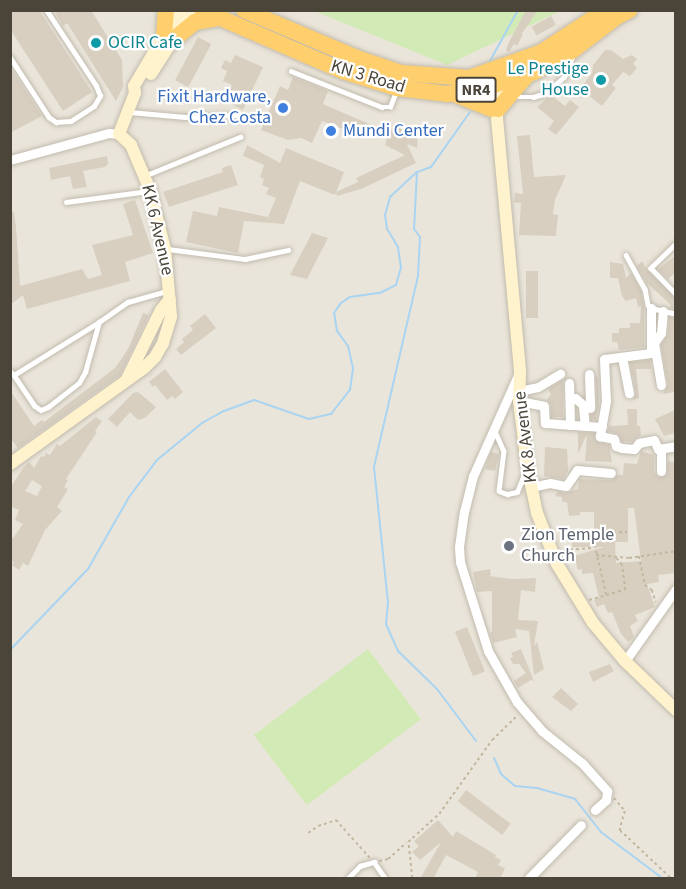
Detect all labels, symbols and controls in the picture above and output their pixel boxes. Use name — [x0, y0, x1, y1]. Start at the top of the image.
place label: OCIR Cafe — [108, 32, 182, 54]
marker: OCIR Cafe — [89, 36, 103, 50]
street label: KN 3 Road — [328, 55, 408, 99]
place label: Le Prestige House — [507, 59, 589, 101]
marker: Le Prestige House — [594, 73, 608, 87]
road number: NR4 — [455, 77, 497, 103]
place label: Fixit Hardware, Chez Costa — [157, 87, 271, 130]
marker: Fixit Hardware, Chez Costa — [276, 101, 290, 115]
place label: Mundi Center — [343, 120, 444, 142]
marker: Mundi Center — [324, 124, 338, 138]
street label: KK 6 Avenue — [136, 183, 178, 277]
street label: KK 8 Avenue — [510, 390, 542, 484]
place label: Zion Temple Church — [521, 525, 614, 568]
marker: Zion Temple Church — [502, 539, 516, 553]

